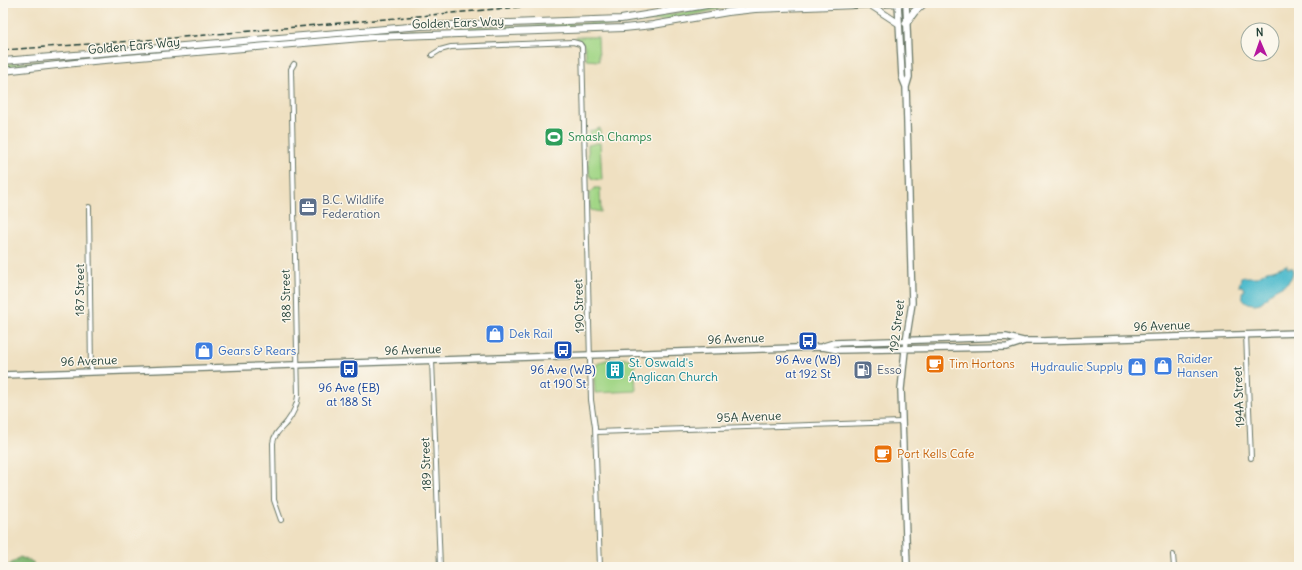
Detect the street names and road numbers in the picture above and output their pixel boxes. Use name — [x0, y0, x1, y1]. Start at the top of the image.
street label: Golden Ears Way — [412, 13, 504, 32]
street label: Golden Ears Way — [87, 34, 181, 57]
street label: 187 Street — [72, 264, 87, 316]
street label: 188 Street — [278, 269, 293, 323]
street label: 190 Street — [570, 279, 587, 333]
street label: 192 Street — [886, 299, 907, 353]
street label: 96 Avenue — [1133, 317, 1191, 334]
street label: 96 Avenue — [707, 330, 765, 347]
street label: 96 Avenue — [384, 341, 442, 358]
street label: 96 Avenue — [60, 352, 118, 369]
street label: 194A Street — [1229, 366, 1248, 428]
street label: 95A Avenue — [716, 408, 782, 425]
street label: 189 Street — [417, 437, 434, 491]

